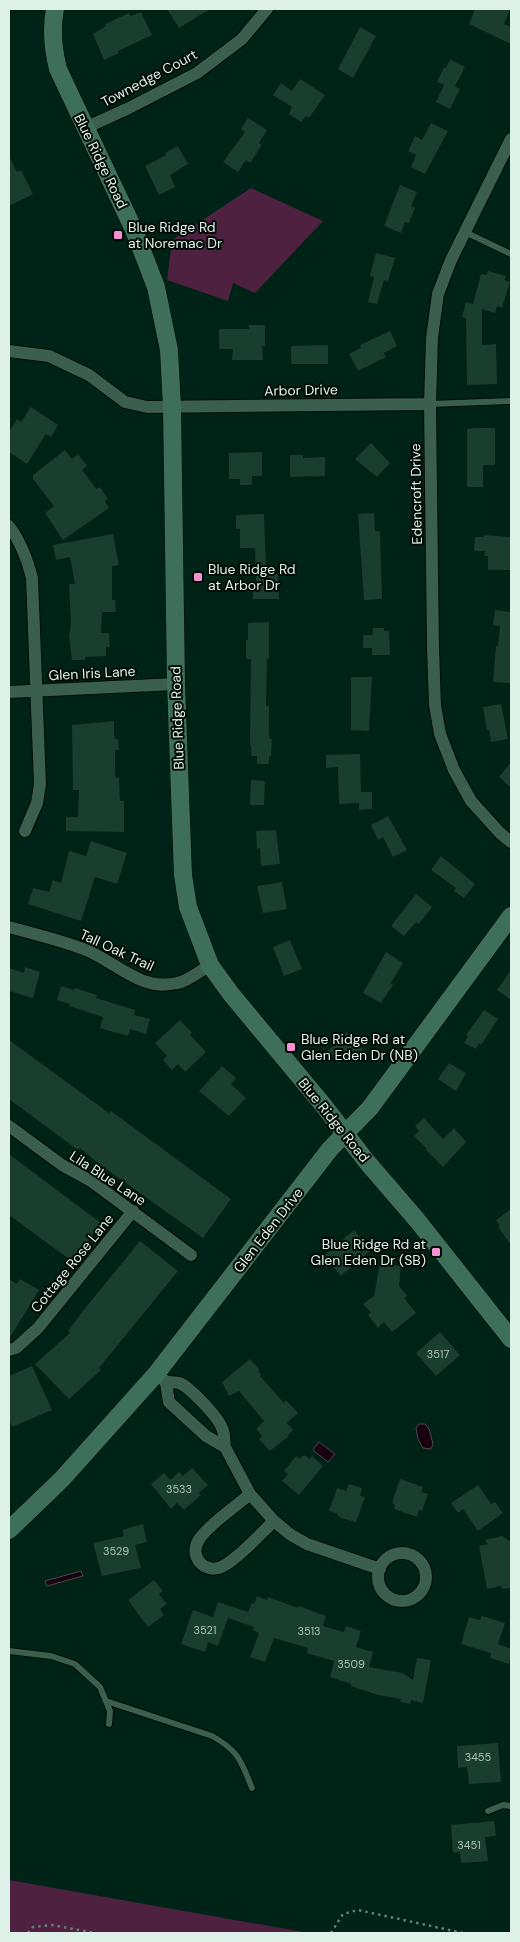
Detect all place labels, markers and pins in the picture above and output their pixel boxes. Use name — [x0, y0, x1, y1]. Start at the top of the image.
place label: Blue Ridge Rd at Noremac Dr — [128, 218, 222, 252]
marker: Blue Ridge Rd at Noremac Dr — [112, 229, 124, 241]
place label: Blue Ridge Rd at Arbor Dr — [208, 560, 296, 594]
marker: Blue Ridge Rd at Arbor Dr — [192, 571, 204, 583]
place label: Blue Ridge Rd at Glen Eden Dr (NB) — [301, 1030, 418, 1064]
marker: Blue Ridge Rd at Glen Eden Dr (NB) — [285, 1041, 297, 1053]
place label: Blue Ridge Rd at Glen Eden Dr (SB) — [311, 1235, 426, 1269]
marker: Blue Ridge Rd at Glen Eden Dr (SB) — [430, 1246, 442, 1258]

